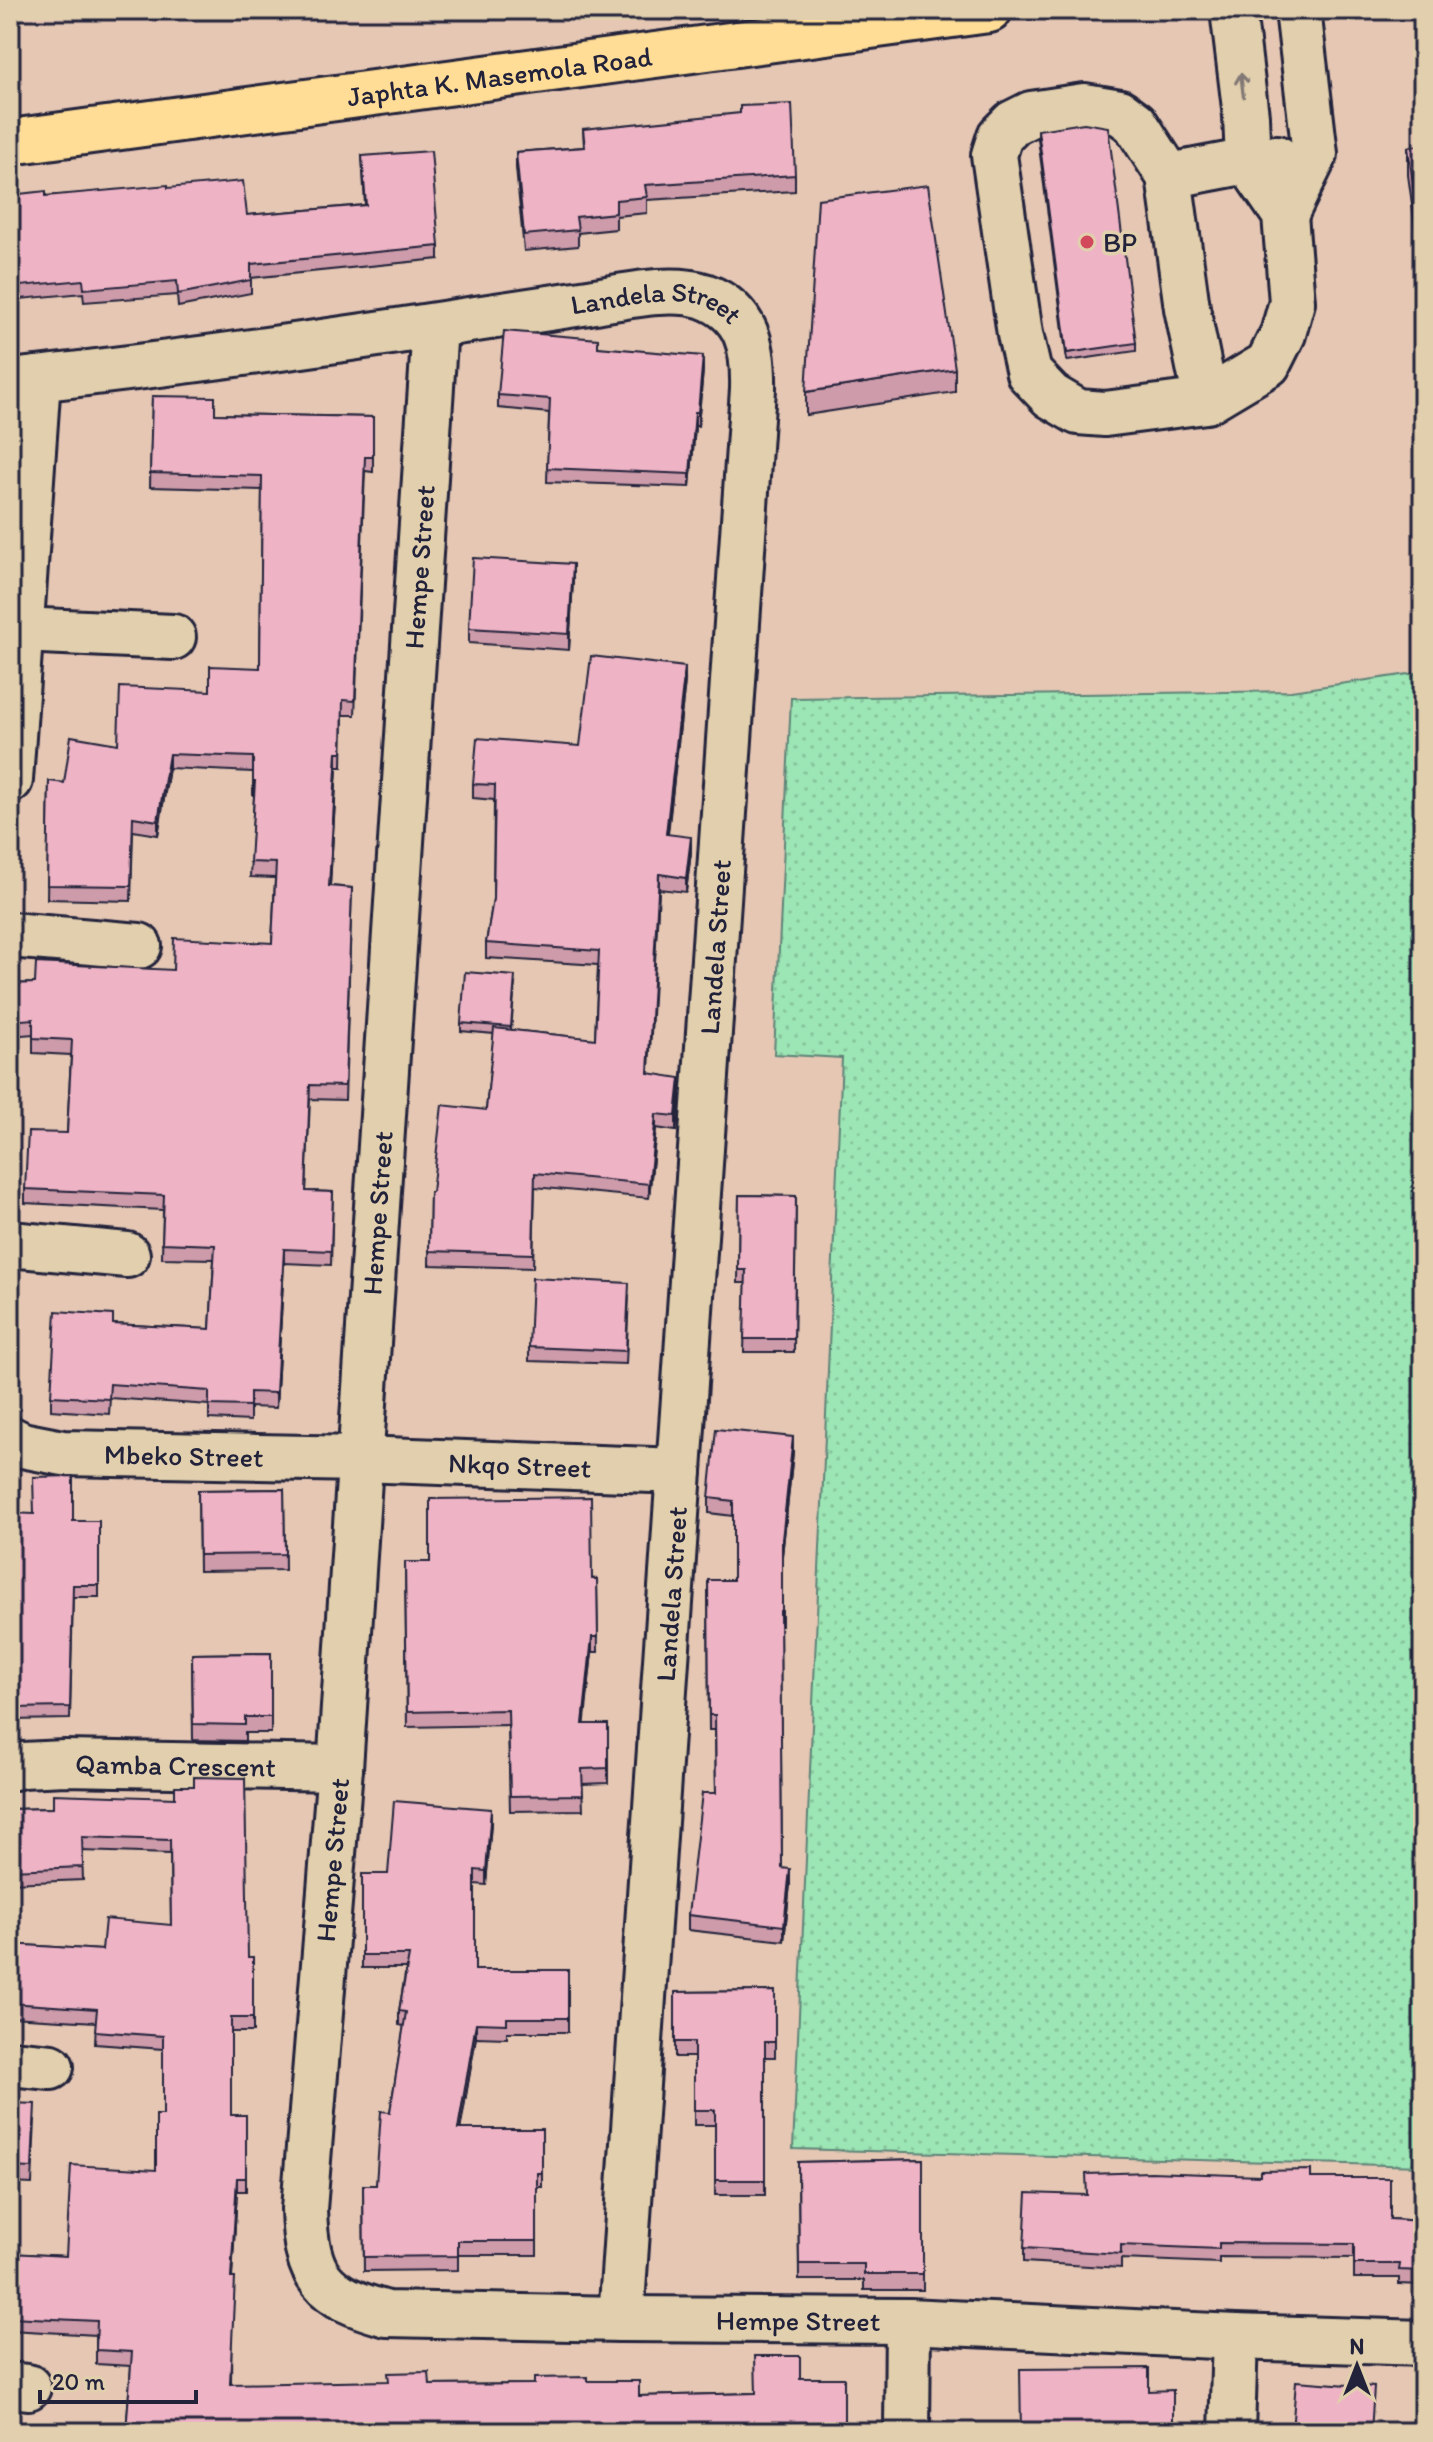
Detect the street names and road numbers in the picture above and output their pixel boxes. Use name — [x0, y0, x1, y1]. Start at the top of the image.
street label: Japhta K. Masemola Road — [345, 39, 655, 113]
street label: Landela Street — [568, 274, 750, 331]
street label: Hempe Street — [396, 484, 442, 650]
street label: Landela Street — [692, 858, 738, 1036]
street label: Hempe Street — [354, 1130, 400, 1296]
street label: Mbeko Street — [104, 1437, 264, 1474]
street label: Nkqo Street — [448, 1445, 592, 1485]
street label: Landela Street — [648, 1505, 694, 1683]
street label: Qamba Crescent — [75, 1746, 276, 1784]
street label: Hempe Street — [308, 1777, 356, 1943]
street label: Hempe Street — [716, 2303, 880, 2338]

